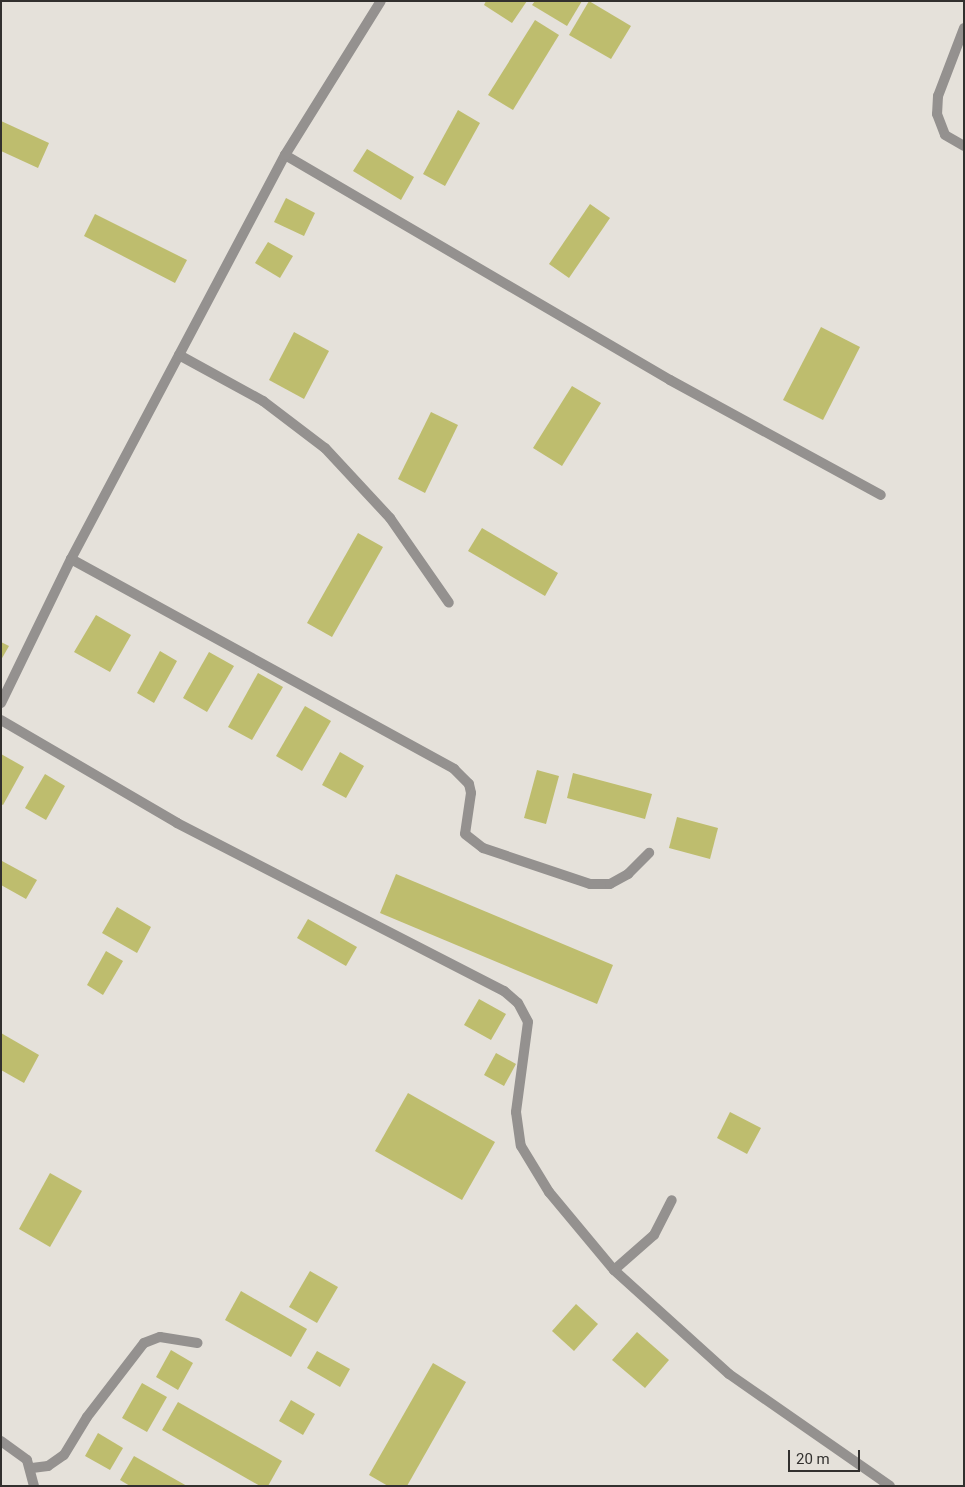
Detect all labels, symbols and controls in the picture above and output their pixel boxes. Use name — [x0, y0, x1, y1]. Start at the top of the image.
scale bar — [790, 1440, 862, 1472]
text: 20 m — [796, 1450, 830, 1468]

